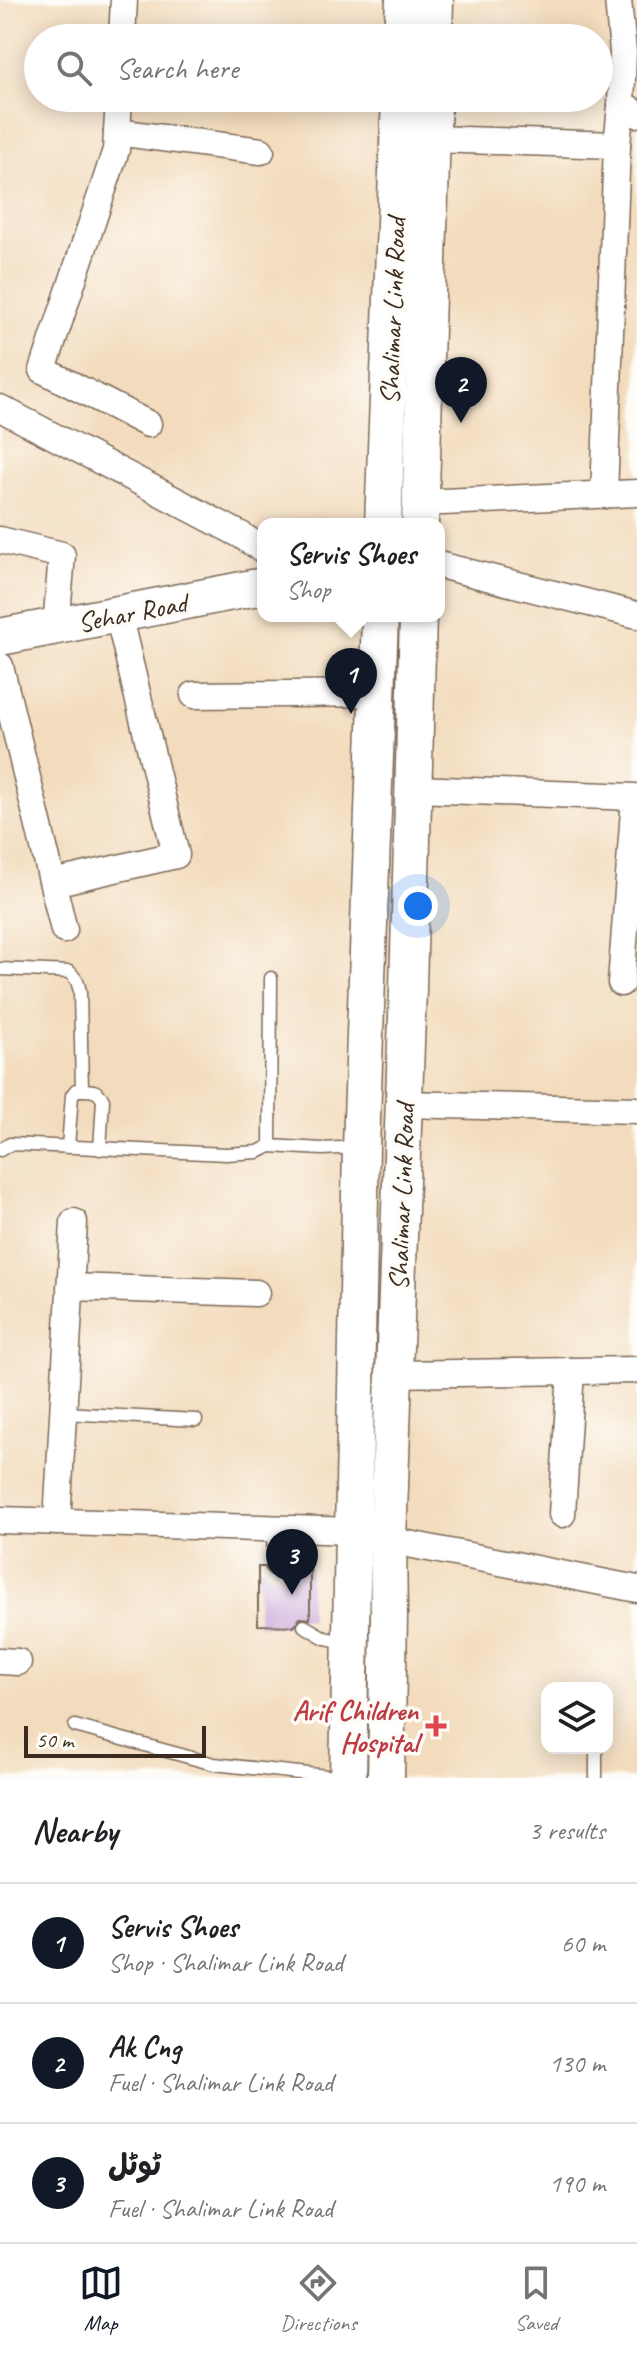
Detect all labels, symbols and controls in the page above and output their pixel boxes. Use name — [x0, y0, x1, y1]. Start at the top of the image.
search box — [24, 24, 613, 112]
icon: search — [52, 46, 96, 90]
text: Search here — [116, 49, 238, 87]
street label: Shalimar Link Road — [372, 213, 413, 405]
pin: 2 — [435, 357, 487, 423]
popup — [257, 518, 445, 622]
text: Servis Shoes — [286, 535, 416, 573]
text: Shop — [286, 573, 330, 606]
street label: Sehar Road — [75, 584, 193, 640]
pin: 1 — [325, 648, 377, 714]
your location — [398, 886, 438, 926]
street label: Shalimar Link Road — [381, 1099, 422, 1291]
pin: 3 — [266, 1529, 318, 1595]
map controls — [541, 1682, 613, 1754]
button: layers — [541, 1682, 613, 1754]
place label: Arif Children Hospital — [293, 1693, 424, 1760]
marker: Arif Children Hospital — [425, 1715, 447, 1737]
scale bar — [24, 1722, 206, 1758]
text: 50 m — [36, 1726, 73, 1754]
text: Nearby — [32, 1809, 118, 1852]
text: 3 results — [529, 1814, 605, 1847]
text: Servis Shoes — [108, 1908, 238, 1946]
text: 1 — [52, 1927, 64, 1960]
text: 60 m — [561, 1927, 605, 1960]
text: Shop · Shalimar Link Road — [108, 1946, 343, 1979]
text: Ak Cng — [108, 2028, 181, 2066]
text: 2 — [52, 2047, 64, 2080]
text: 130 m — [549, 2047, 605, 2080]
text: Fuel · Shalimar Link Road — [108, 2066, 333, 2099]
text: ٹوٹل — [108, 2146, 161, 2184]
text: 3 — [52, 2167, 64, 2200]
text: 190 m — [549, 2167, 605, 2200]
text: Fuel · Shalimar Link Road — [108, 2192, 333, 2225]
tab: Map — [79, 2261, 123, 2337]
tab: Directions — [280, 2261, 357, 2337]
tab: Saved — [514, 2261, 558, 2337]

